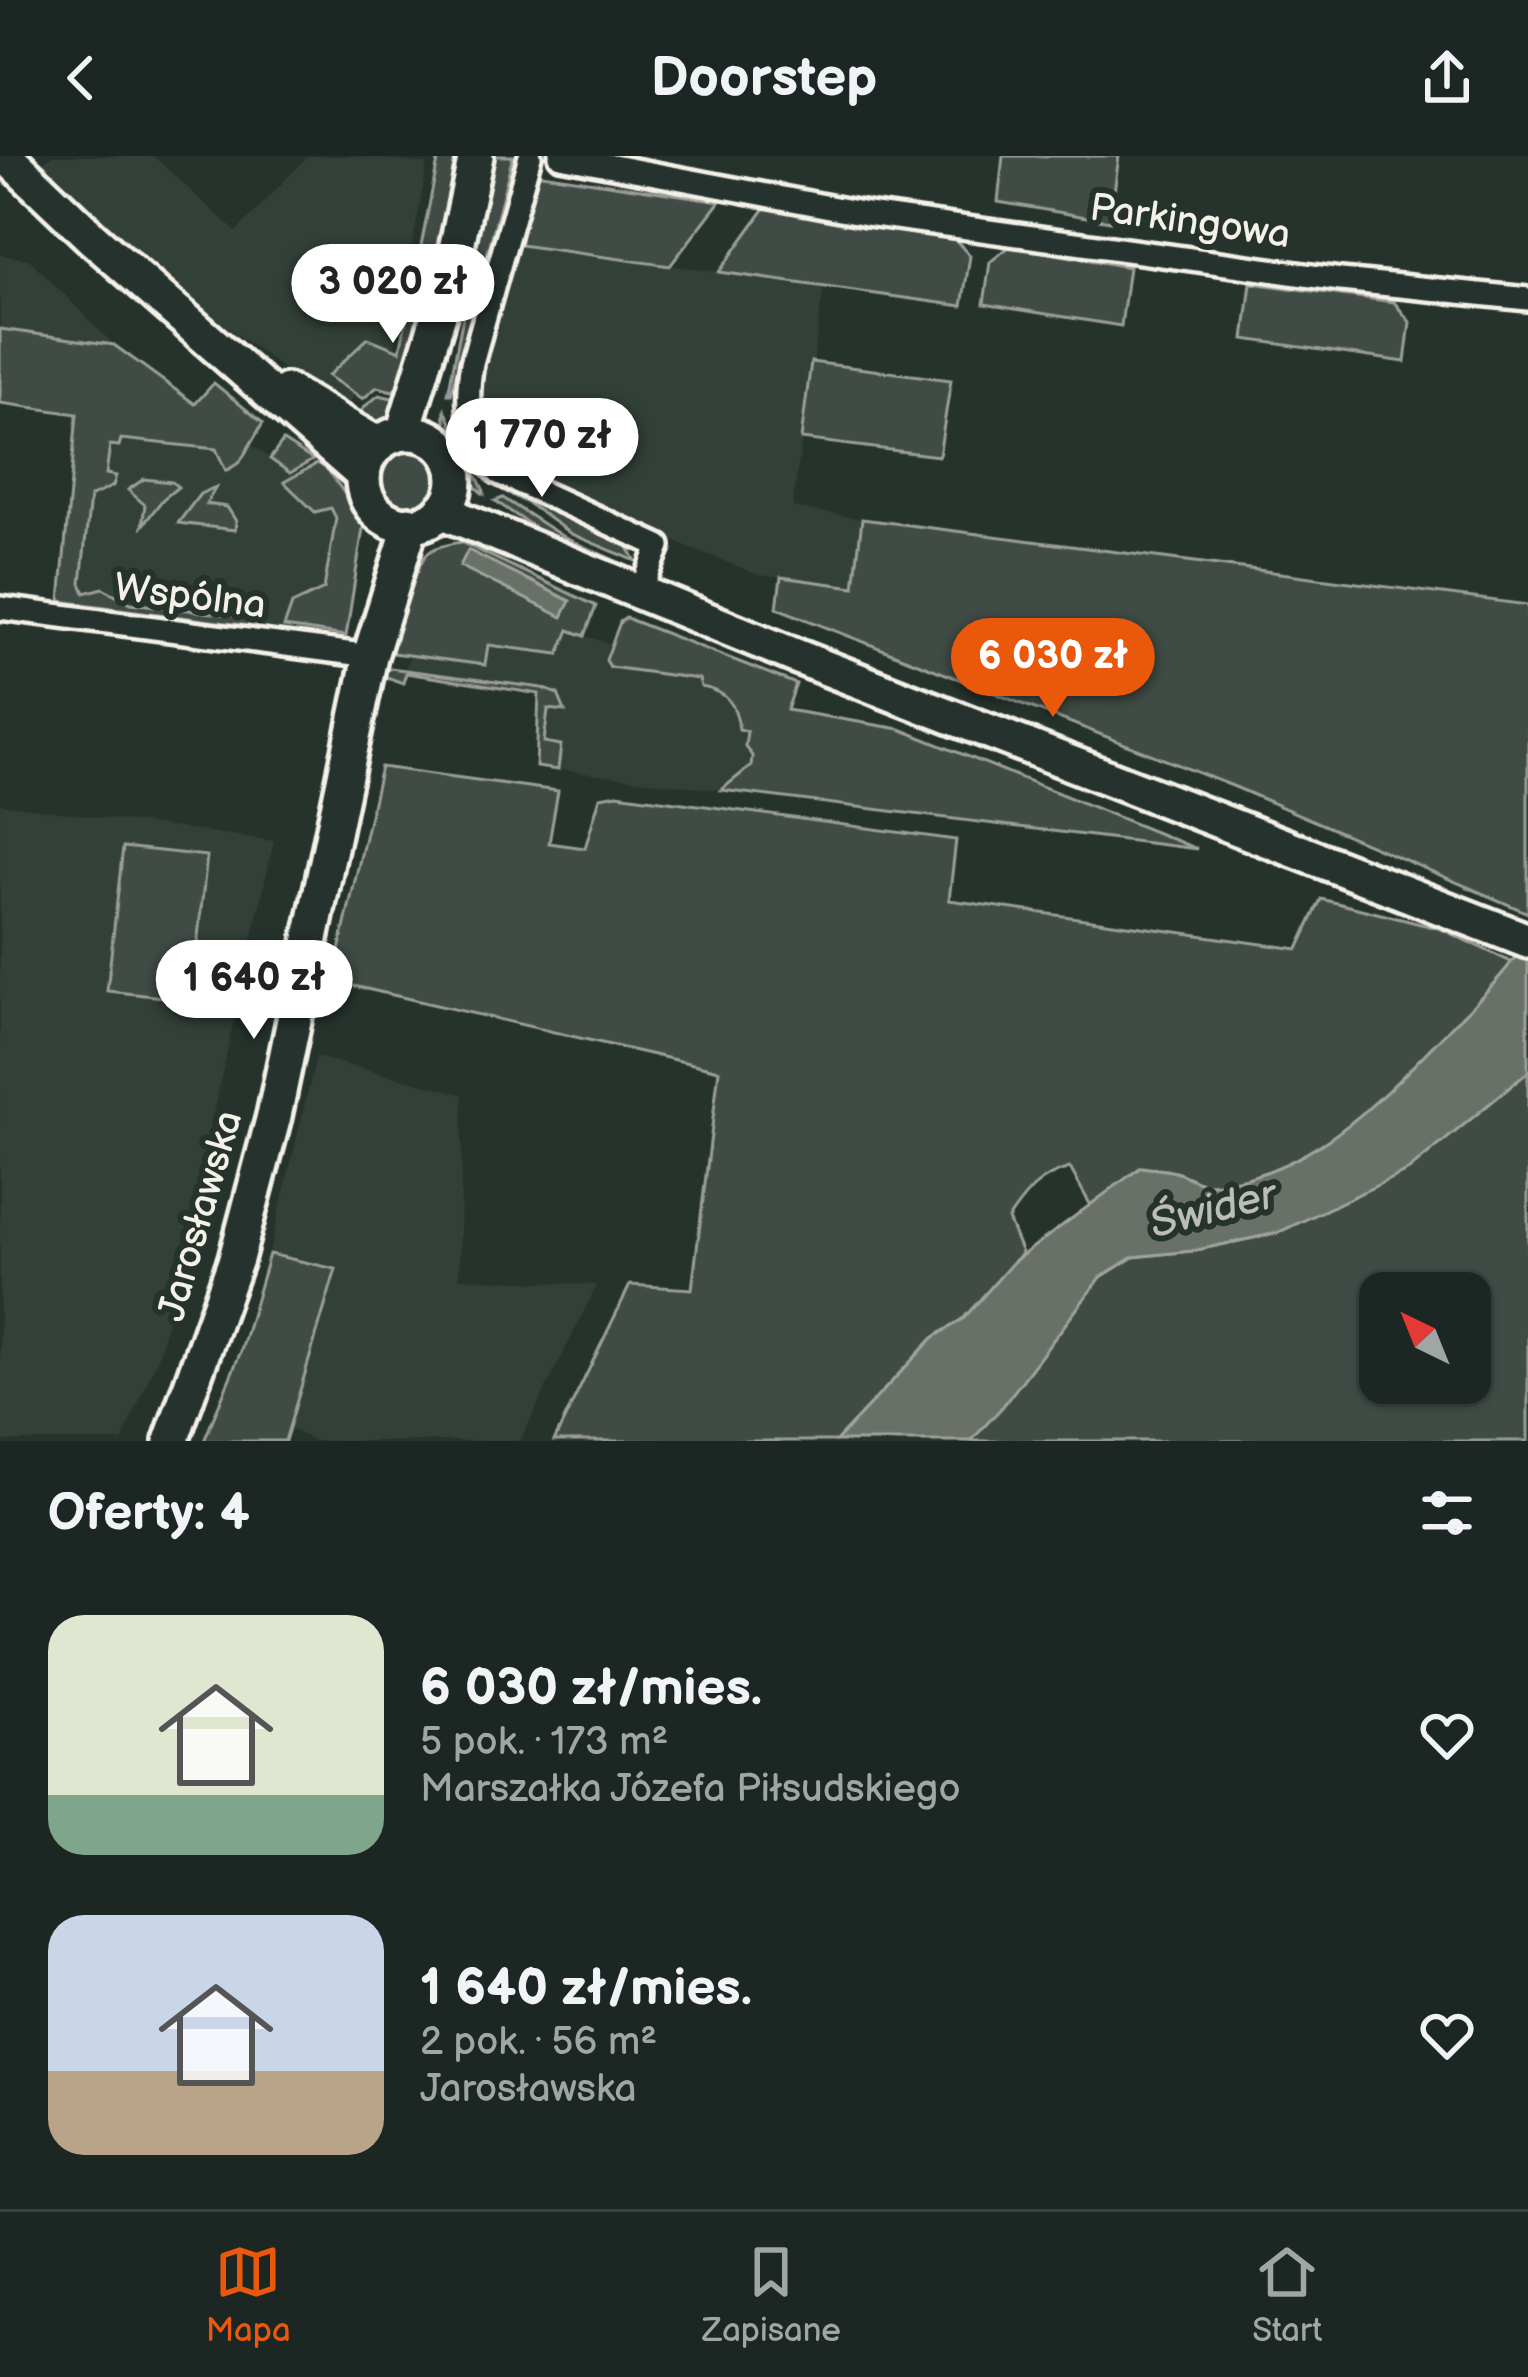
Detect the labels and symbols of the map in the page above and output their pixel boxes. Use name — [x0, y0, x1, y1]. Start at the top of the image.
street label: Parkingowa — [1087, 185, 1293, 259]
pin: 3 020 zł — [269, 244, 517, 346]
pin: 1 770 zł — [418, 398, 666, 500]
street label: Wspólna — [111, 564, 269, 630]
pin: 6 030 zł — [929, 618, 1177, 720]
pin: 1 640 zł — [130, 940, 378, 1042]
street label: Jarosławska — [149, 1105, 253, 1327]
water label: Świder — [1145, 1169, 1284, 1250]
north arrow — [1359, 1272, 1491, 1404]

